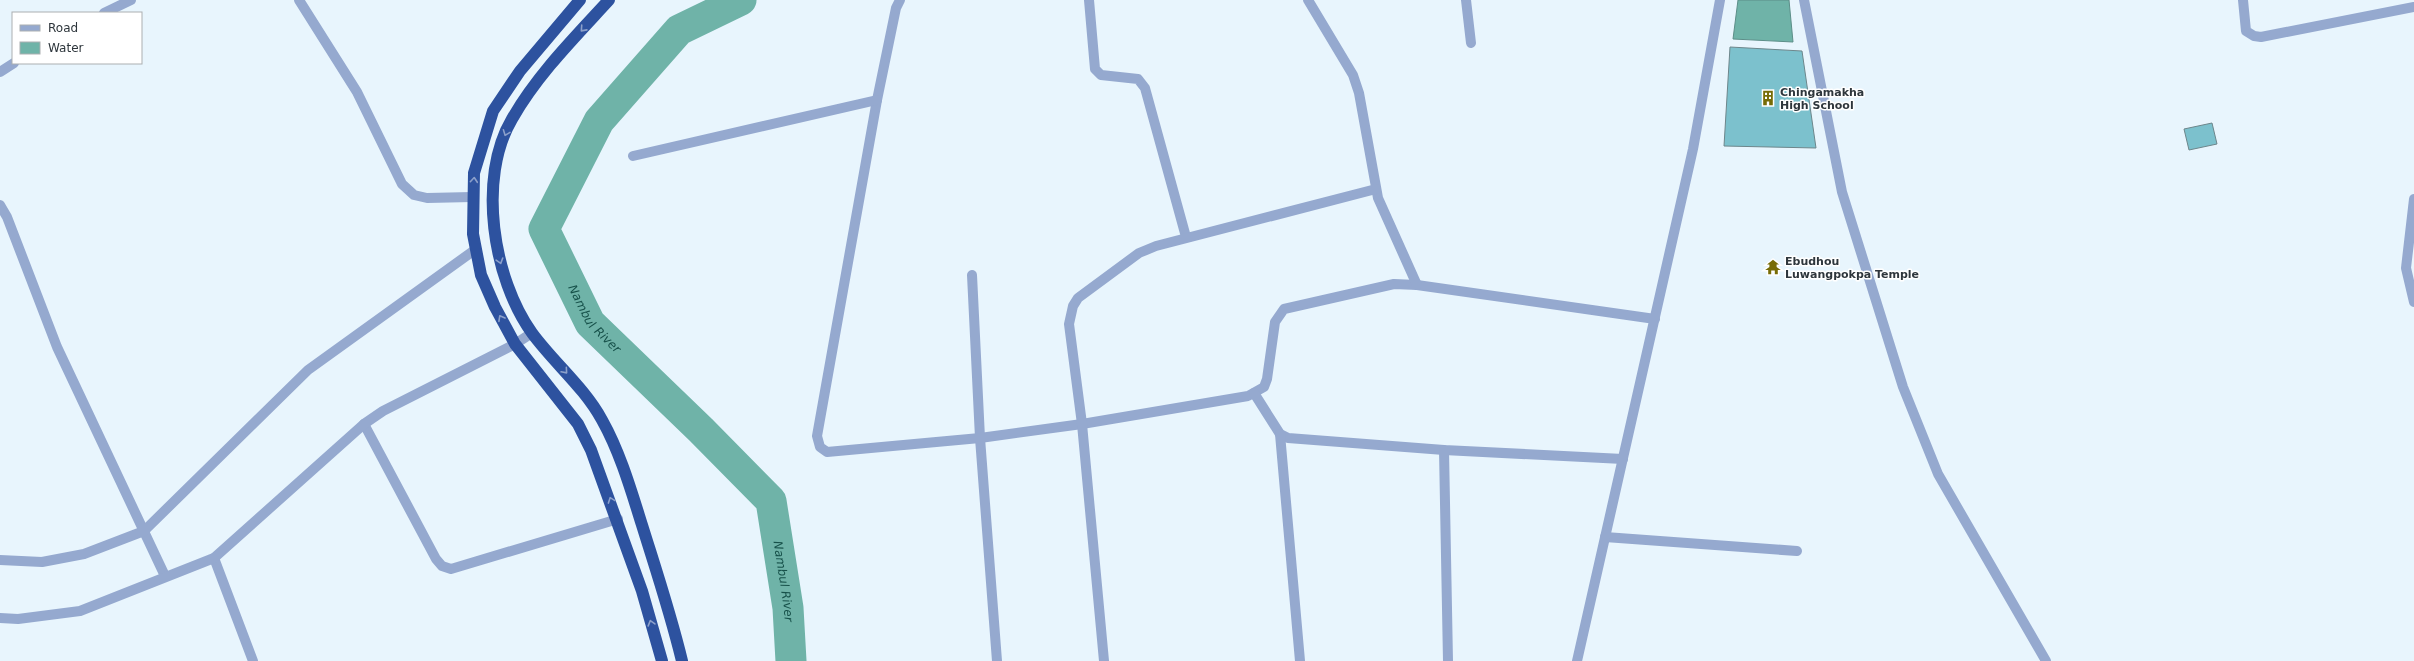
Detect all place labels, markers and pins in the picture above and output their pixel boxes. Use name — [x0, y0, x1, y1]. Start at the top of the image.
place label: Chingamakha High School — [1780, 86, 1864, 112]
building icon: Chingamakha High School — [1759, 89, 1777, 107]
place label: Ebudhou Luwangpokpa Temple — [1785, 255, 1919, 281]
temple icon: Ebudhou Luwangpokpa Temple — [1764, 258, 1782, 276]

